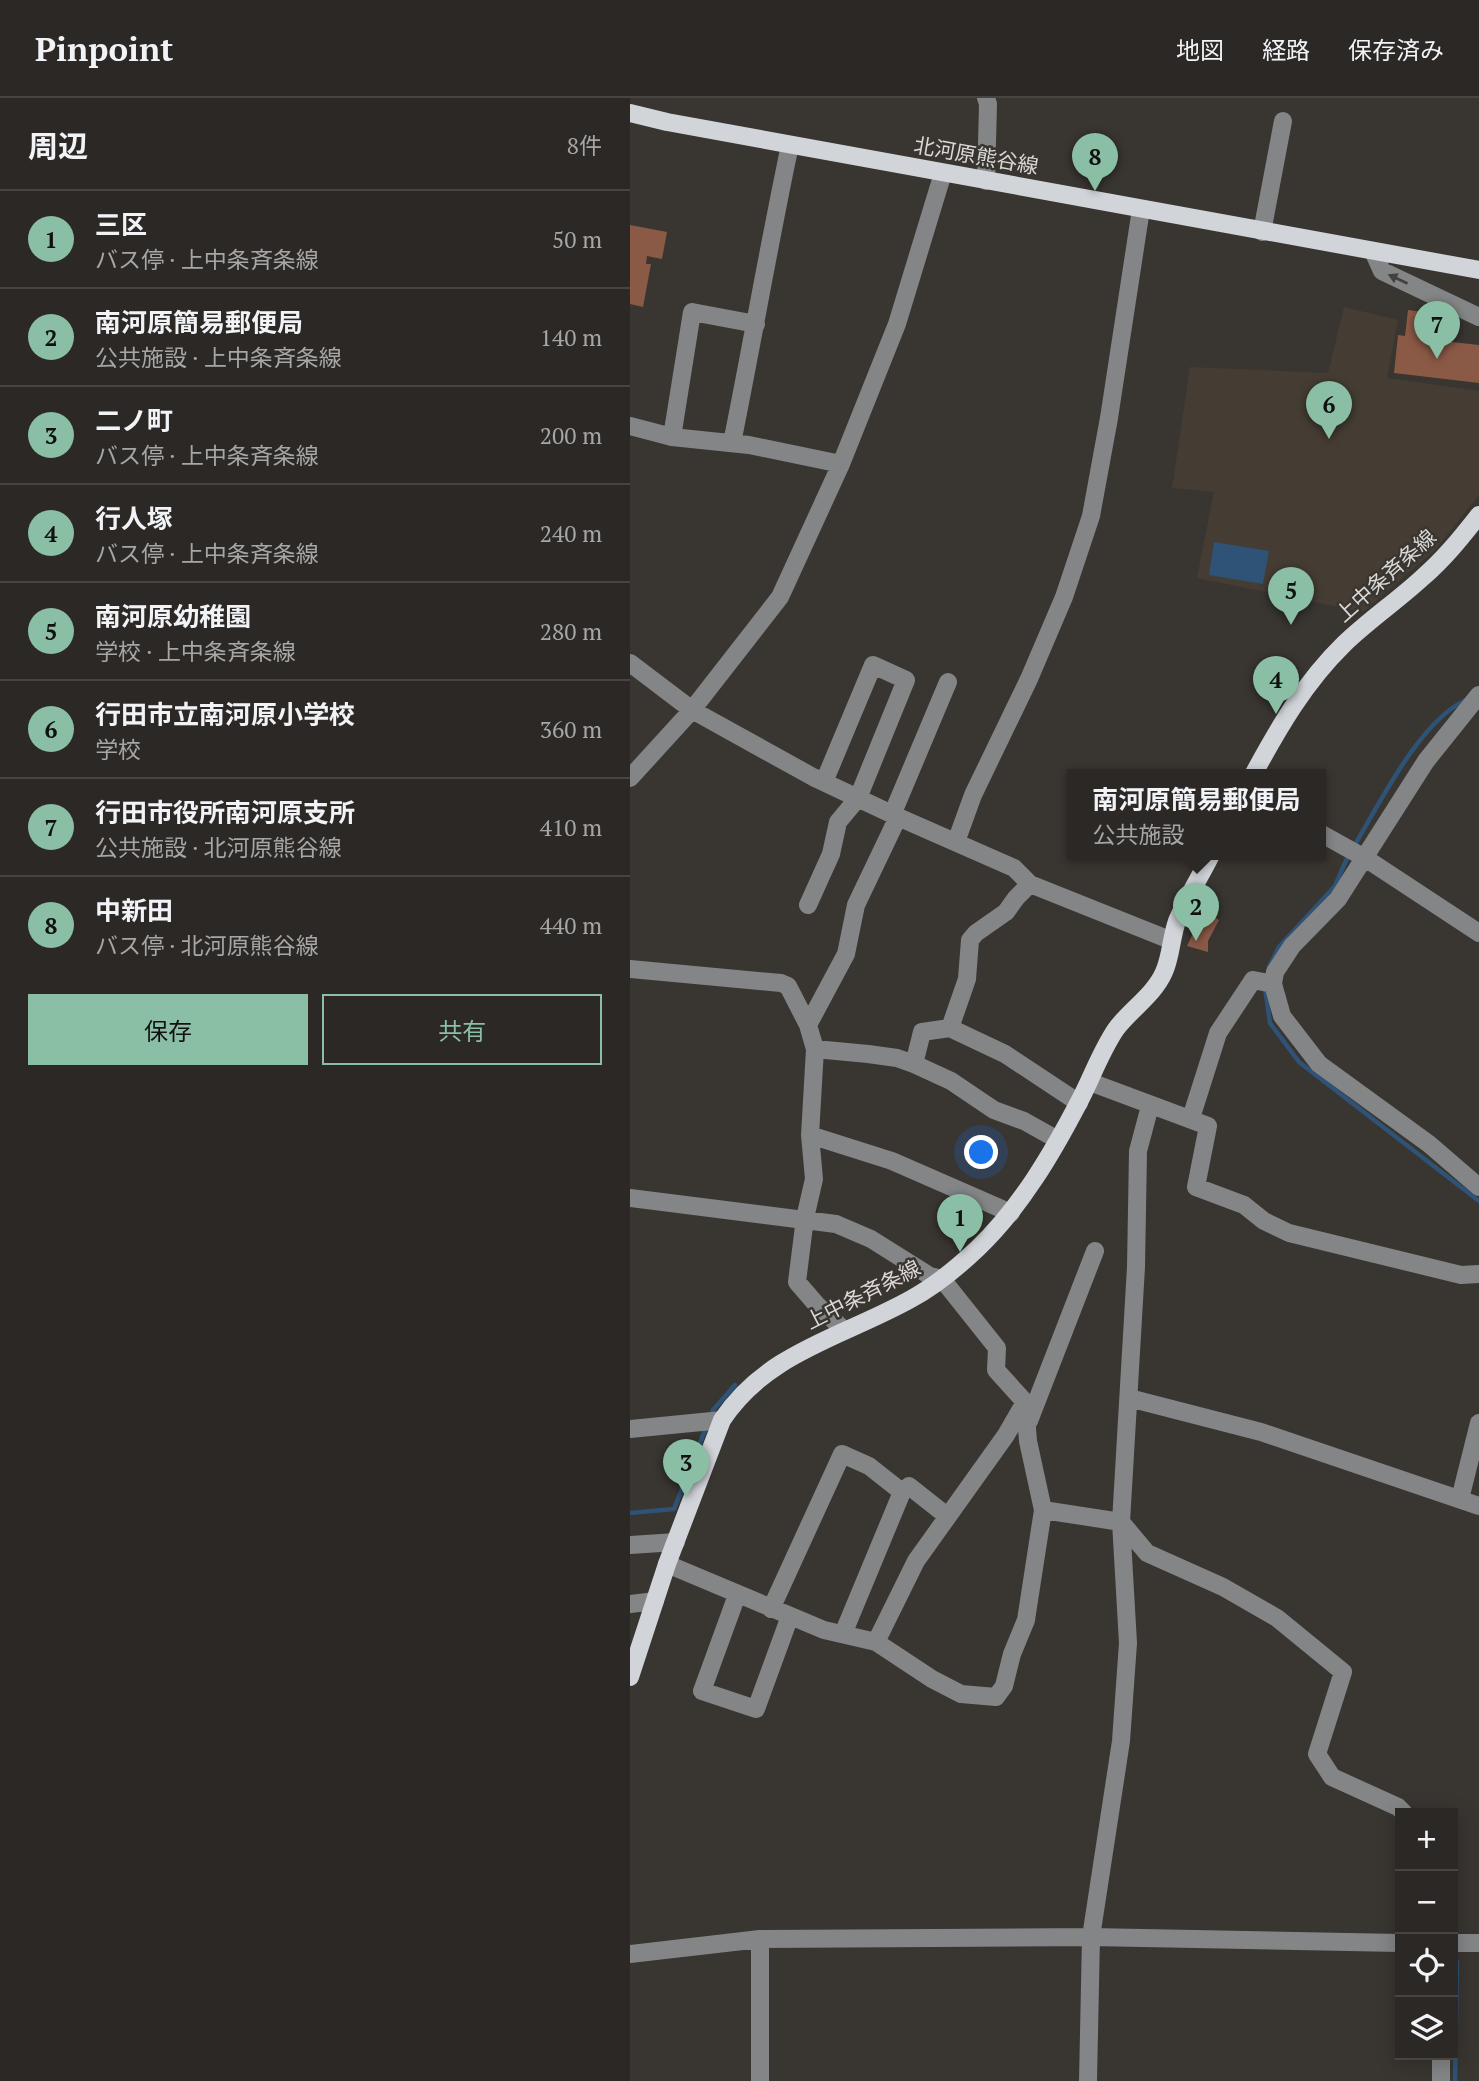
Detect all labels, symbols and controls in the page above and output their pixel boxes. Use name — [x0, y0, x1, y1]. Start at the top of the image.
text: Pinpoint — [35, 27, 173, 70]
text: 地図 — [1176, 34, 1224, 66]
text: 経路 — [1262, 34, 1310, 66]
text: 保存済み — [1348, 34, 1444, 66]
text: 周辺 — [28, 126, 88, 166]
text: 8件 — [567, 130, 602, 161]
street label: 北河原熊谷線 — [912, 130, 1041, 180]
pin: 8 — [1072, 133, 1118, 191]
text: 三区 — [95, 207, 147, 241]
text: 1 — [45, 224, 58, 255]
text: 50 m — [552, 224, 602, 255]
text: バス停 · 上中条斉条線 — [95, 244, 319, 275]
one-way arrow — [1388, 273, 1408, 284]
pin: 7 — [1414, 301, 1460, 359]
text: 南河原簡易郵便局 — [95, 305, 303, 339]
text: 2 — [45, 322, 58, 353]
text: 140 m — [540, 322, 602, 353]
text: 公共施設 · 上中条斉条線 — [95, 342, 342, 373]
pin: 6 — [1306, 381, 1352, 439]
text: 二ノ町 — [95, 403, 173, 437]
text: 3 — [45, 420, 58, 451]
text: 200 m — [540, 420, 602, 451]
text: バス停 · 上中条斉条線 — [95, 440, 319, 471]
text: 行人塚 — [95, 501, 173, 535]
text: 4 — [45, 518, 58, 549]
text: 240 m — [540, 518, 602, 549]
street label: 上中条斉条線 — [1329, 523, 1442, 628]
text: バス停 · 上中条斉条線 — [95, 538, 319, 569]
pin: 5 — [1268, 567, 1314, 625]
text: 南河原幼稚園 — [95, 599, 251, 633]
text: 5 — [45, 616, 58, 647]
text: 280 m — [540, 616, 602, 647]
text: 学校 · 上中条斉条線 — [95, 636, 296, 667]
pin: 4 — [1253, 656, 1299, 714]
text: 行田市立南河原小学校 — [95, 697, 355, 731]
text: 6 — [45, 714, 58, 745]
text: 360 m — [540, 714, 602, 745]
text: 学校 — [95, 734, 141, 765]
popup — [1067, 769, 1326, 860]
text: 南河原簡易郵便局 — [1092, 782, 1301, 816]
text: 行田市役所南河原支所 — [95, 795, 355, 829]
text: 7 — [45, 812, 58, 843]
text: 410 m — [540, 812, 602, 843]
text: 公共施設 — [1092, 819, 1184, 850]
text: 公共施設 · 北河原熊谷線 — [95, 832, 342, 863]
pin: 2 — [1173, 883, 1219, 941]
text: 中新田 — [95, 893, 173, 927]
text: 8 — [45, 910, 58, 941]
text: 440 m — [540, 910, 602, 941]
text: バス停 · 北河原熊谷線 — [95, 930, 319, 961]
button: 保存 — [28, 994, 308, 1065]
button: 共有 — [322, 994, 602, 1065]
your location — [964, 1135, 998, 1169]
pin: 1 — [937, 1194, 983, 1252]
street label: 上中条斉条線 — [800, 1253, 925, 1335]
pin: 3 — [663, 1439, 709, 1497]
map controls — [1395, 1808, 1458, 2060]
button: + — [1395, 1808, 1458, 1871]
button: − — [1395, 1871, 1458, 1934]
button: locate — [1395, 1934, 1458, 1997]
button: layers — [1395, 1997, 1458, 2060]

